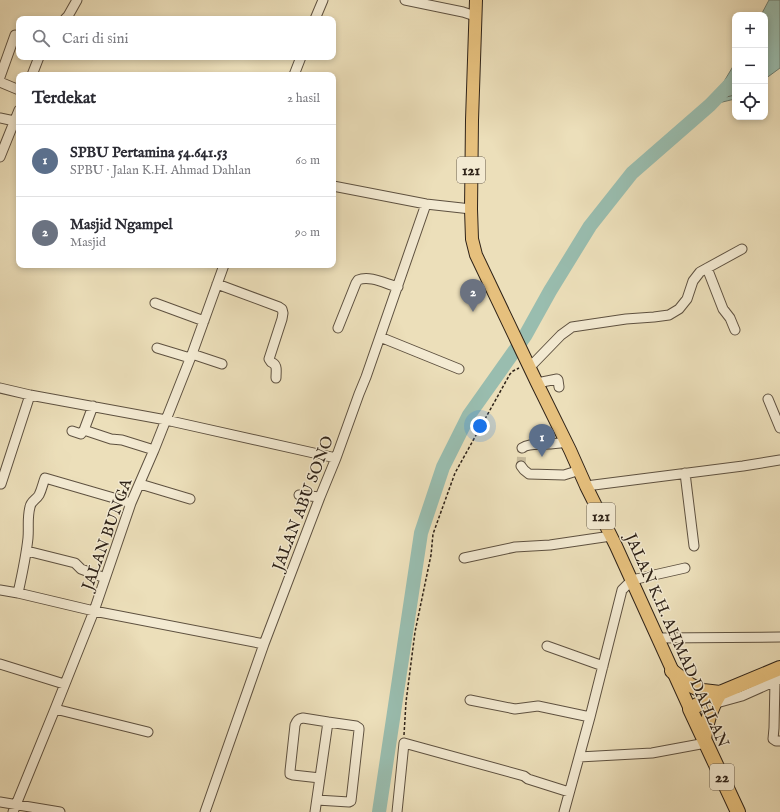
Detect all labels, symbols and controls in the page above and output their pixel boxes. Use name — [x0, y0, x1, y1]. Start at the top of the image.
map controls — [732, 12, 768, 120]
button: + — [732, 12, 768, 48]
search box — [16, 16, 336, 60]
icon: search — [30, 27, 52, 49]
text: Cari di sini — [62, 29, 129, 48]
button: − — [732, 48, 768, 84]
button: locate — [732, 84, 768, 120]
text: Terdekat — [32, 88, 96, 109]
text: 2 hasil — [287, 90, 320, 107]
text: SPBU Pertamina 54.641.53 — [70, 143, 228, 162]
text: 1 — [43, 152, 47, 169]
text: 60 m — [295, 152, 320, 169]
road number: 121 — [457, 157, 485, 183]
text: SPBU · Jalan K.H. Ahmad Dahlan — [70, 162, 251, 179]
text: Masjid Ngampel — [70, 215, 173, 234]
text: 2 — [42, 224, 48, 241]
text: 90 m — [295, 224, 320, 241]
text: Masjid — [70, 234, 106, 251]
pin: 2 — [460, 279, 486, 312]
your location — [470, 416, 490, 436]
pin: 1 — [529, 424, 555, 457]
street label: JALAN ABU SONO — [268, 433, 339, 576]
street label: JALAN BUNGA — [78, 475, 138, 595]
road number: 121 — [587, 503, 615, 529]
street label: JALAN K.H. AHMAD DAHLAN — [619, 529, 733, 751]
road number: 22 — [710, 764, 734, 790]

